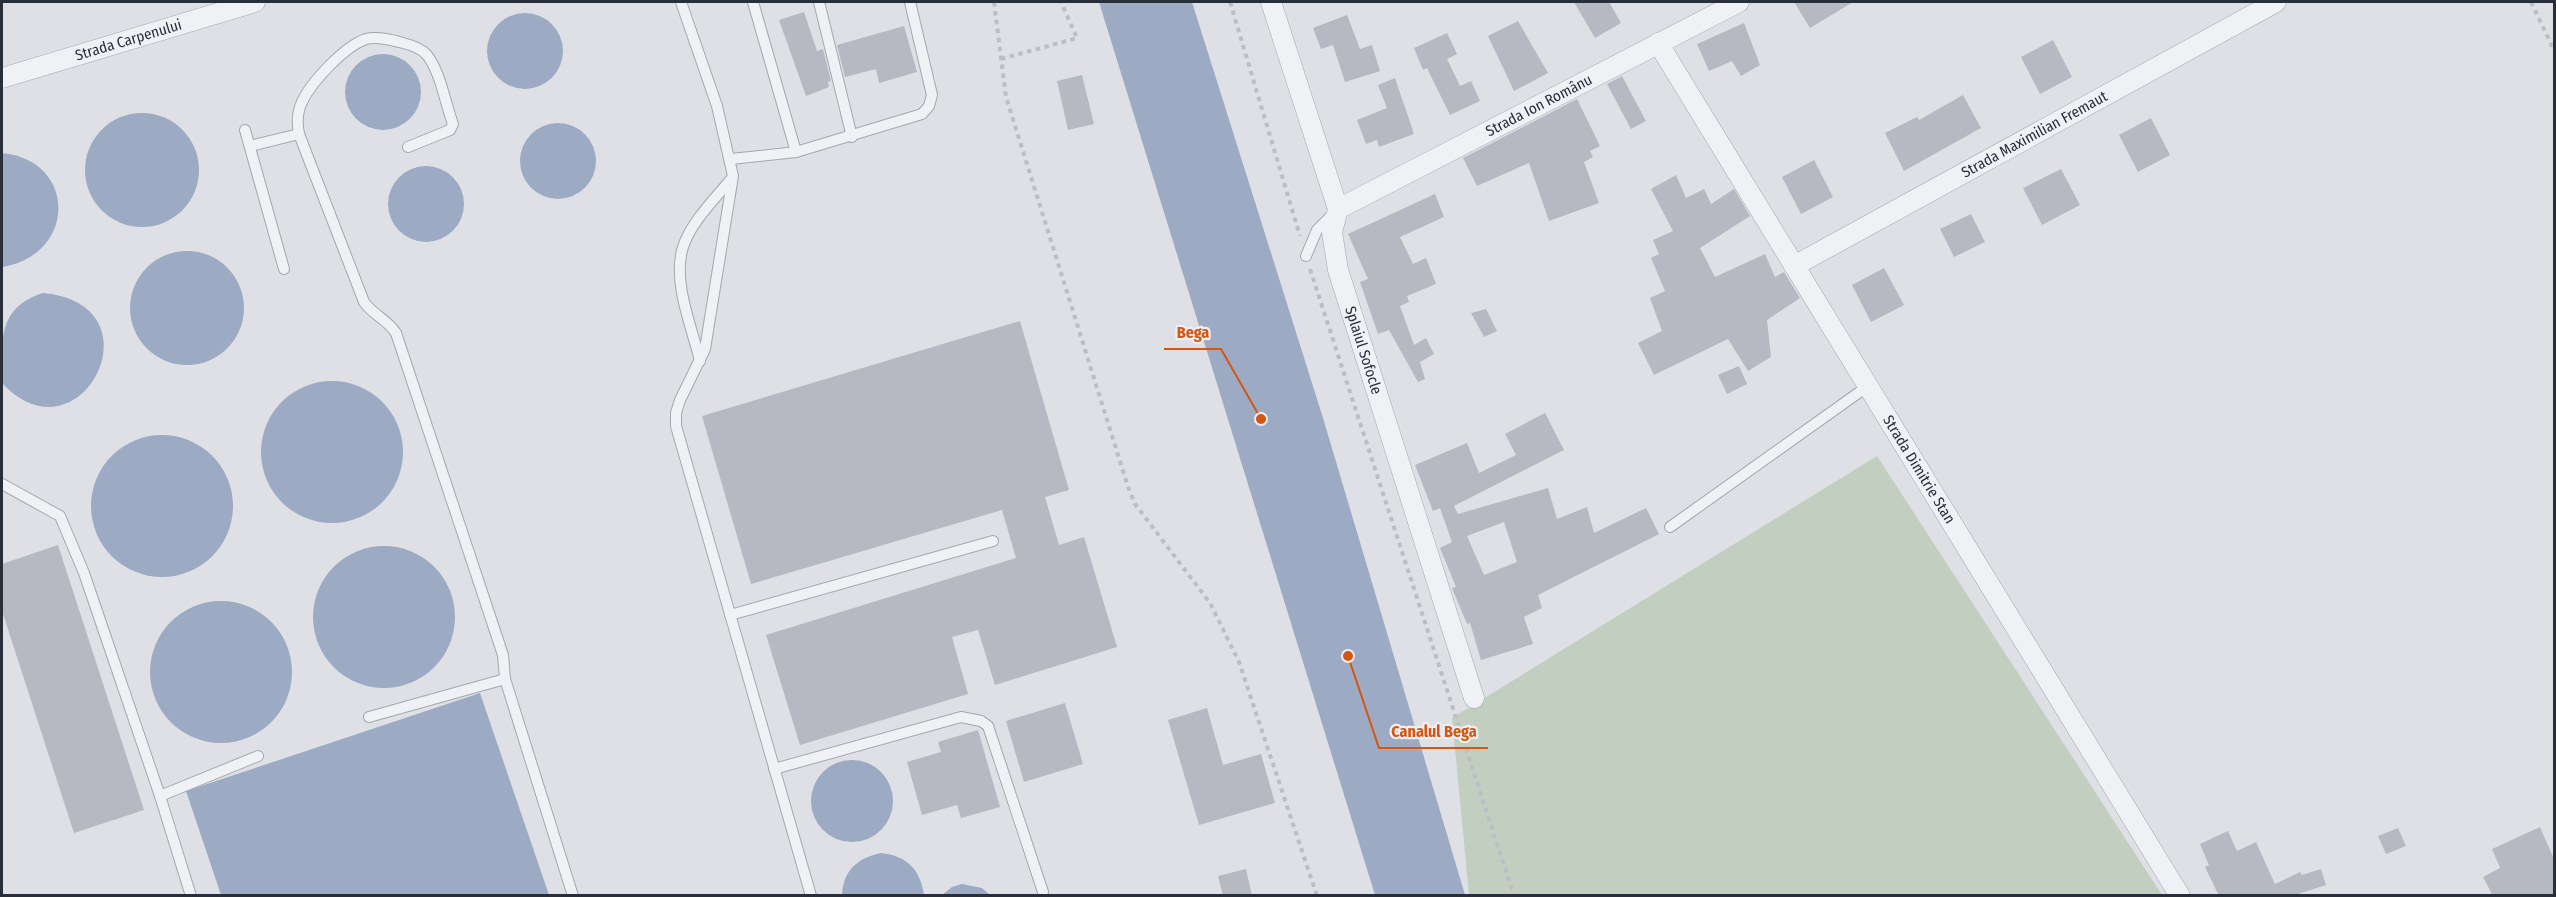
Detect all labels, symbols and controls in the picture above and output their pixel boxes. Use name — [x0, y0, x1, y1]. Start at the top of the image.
street label: Strada Carpenului — [73, 16, 184, 65]
street label: Strada Ion Românu — [1483, 70, 1595, 140]
street label: Strada Maximilian Fremaut — [1958, 87, 2110, 182]
street label: Splaiul Sofocle — [1341, 304, 1386, 396]
callout: Bega — [1164, 315, 1221, 349]
text: Bega — [1177, 323, 1209, 342]
street label: Strada Dimitrie Stan — [1879, 412, 1959, 527]
callout: Canalul Bega — [1379, 714, 1488, 748]
text: Canalul Bega — [1391, 722, 1477, 741]

